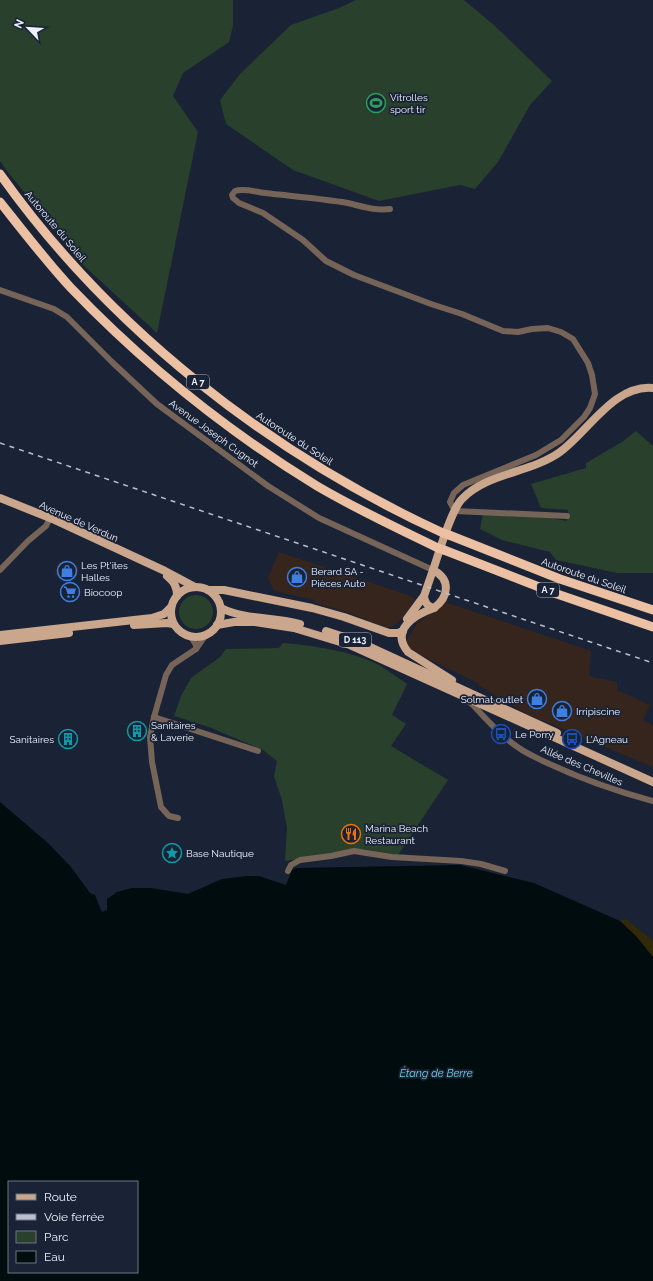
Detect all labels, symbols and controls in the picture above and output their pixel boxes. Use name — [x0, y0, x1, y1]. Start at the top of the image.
north arrow — [8, 8, 48, 48]
text: N — [12, 17, 27, 31]
sports icon: Vitrolles sport tir — [365, 92, 387, 114]
place label: Vitrolles sport tir — [390, 92, 428, 115]
street label: Autoroute du Soleil — [23, 189, 89, 264]
road number: A 7 — [187, 375, 209, 389]
street label: Avenue Joseph Cugnot — [167, 397, 261, 470]
street label: Autoroute du Soleil — [254, 410, 335, 467]
street label: Avenue de Verdun — [38, 499, 120, 544]
street label: Autoroute du Soleil — [540, 556, 628, 595]
shop icon: Les Pt'ites Halles — [56, 560, 78, 582]
place label: Les Pt'ites Halles — [81, 560, 128, 583]
shop icon: Berard SA - Pièces Auto — [286, 566, 308, 588]
place label: Berard SA - Pièces Auto — [311, 566, 365, 589]
supermarket icon: Biocoop — [59, 581, 81, 603]
road number: A 7 — [537, 583, 559, 597]
place label: Biocoop — [84, 587, 122, 598]
road number: D 113 — [339, 633, 371, 647]
shop icon: Solmat outlet — [526, 688, 548, 710]
place label: Solmat outlet — [461, 694, 524, 705]
shop icon: Irripiscine — [551, 700, 573, 722]
place label: Irripiscine — [576, 706, 620, 717]
building icon: Sanitaires & Laverie — [126, 720, 148, 742]
place label: Sanitaires & Laverie — [151, 720, 196, 743]
bus stop icon: Le Porry — [490, 723, 512, 745]
building icon: Sanitaires — [57, 728, 79, 750]
bus stop icon: L'Agneau — [561, 728, 583, 750]
place label: Le Porry — [515, 729, 554, 740]
place label: Sanitaires — [9, 734, 54, 745]
place label: L'Agneau — [586, 734, 628, 745]
street label: Allée des Chevilles — [539, 743, 625, 788]
restaurant icon: Marina Beach Restaurant — [340, 823, 362, 845]
place label: Marina Beach Restaurant — [365, 823, 428, 846]
place icon: Base Nautique — [161, 842, 183, 864]
place label: Base Nautique — [186, 848, 254, 859]
water label: Étang de Berre — [399, 1066, 473, 1080]
legend — [8, 1181, 138, 1273]
text: Route — [44, 1190, 77, 1204]
text: Voie ferrée — [44, 1210, 104, 1224]
text: Parc — [44, 1230, 69, 1244]
text: Eau — [44, 1250, 65, 1264]

